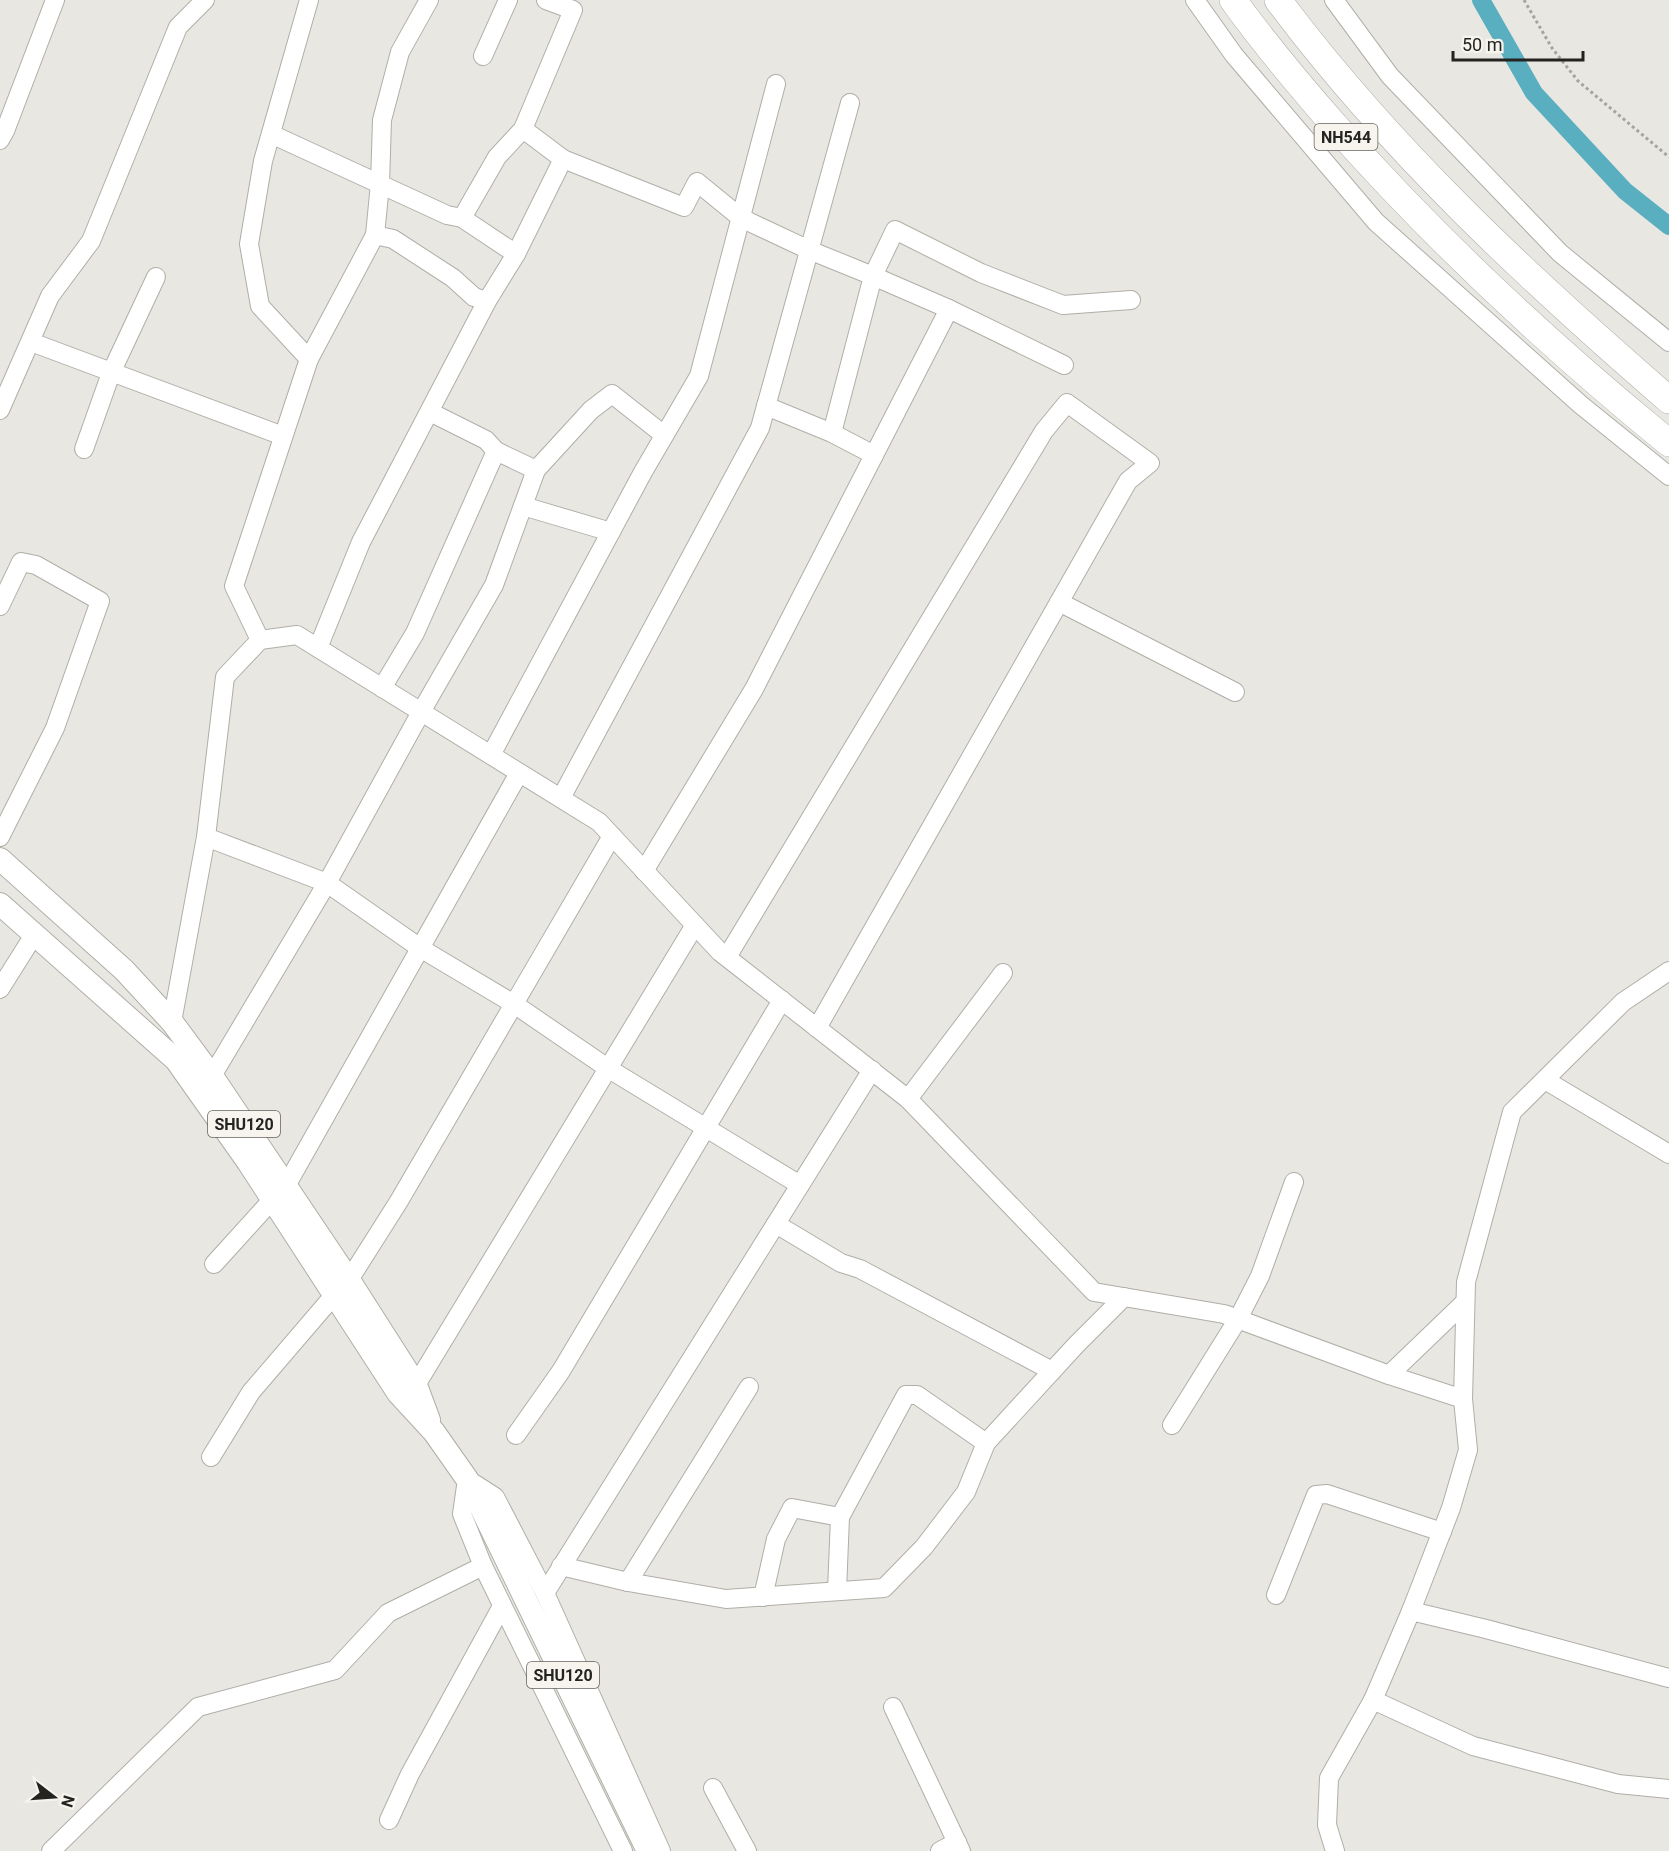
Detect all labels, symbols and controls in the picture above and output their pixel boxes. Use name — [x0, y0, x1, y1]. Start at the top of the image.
scale bar — [1453, 24, 1584, 62]
text: 50 m — [1462, 34, 1502, 55]
road number: NH544 — [1314, 124, 1378, 150]
road number: SHU120 — [208, 1111, 280, 1137]
road number: SHU120 — [527, 1662, 599, 1688]
north arrow — [24, 1767, 84, 1827]
text: N — [57, 1793, 79, 1809]

